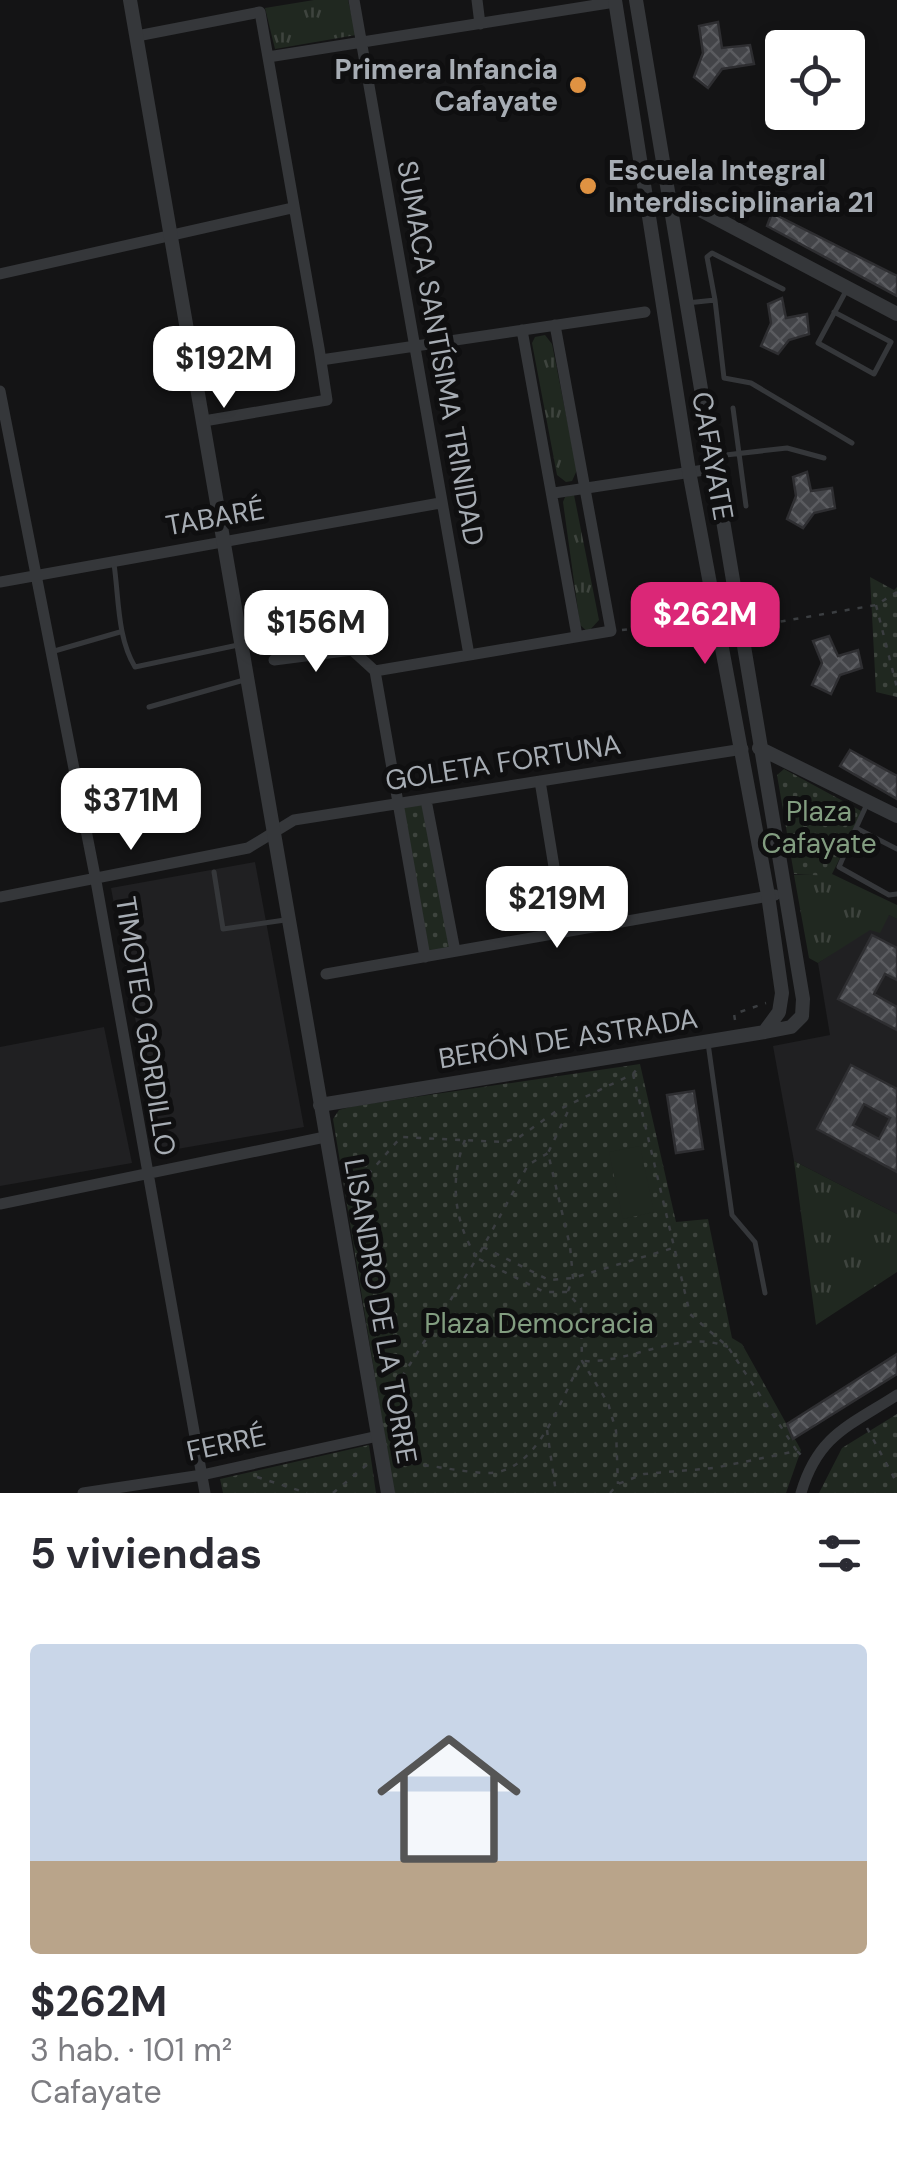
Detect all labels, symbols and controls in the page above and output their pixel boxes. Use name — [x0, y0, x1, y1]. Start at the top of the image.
map controls — [765, 30, 865, 130]
button: locate — [765, 30, 865, 130]
place label: Primera Infancia Cafayate — [335, 51, 558, 120]
marker: Primera Infancia Cafayate — [567, 74, 589, 96]
place label: Escuela Integral Interdisciplinaria 21 — [608, 152, 874, 221]
street label: SUMACA SANTÍSIMA TRINIDAD — [388, 158, 493, 549]
marker: Escuela Integral Interdisciplinaria 21 — [577, 175, 599, 197]
pin: $192M — [154, 326, 294, 411]
text: $192M — [175, 337, 273, 379]
street label: CAFAYATE — [683, 389, 742, 523]
street label: TABARÉ — [163, 491, 267, 544]
pin: $262M — [635, 582, 775, 667]
pin: $156M — [246, 590, 386, 675]
text: $262M — [653, 593, 757, 635]
text: $156M — [266, 601, 366, 643]
street label: GOLETA FORTUNA — [383, 726, 624, 799]
pin: $371M — [61, 768, 201, 853]
text: $371M — [83, 779, 179, 821]
park label: Plaza Cafayate — [761, 793, 877, 862]
pin: $219M — [487, 866, 627, 951]
text: $219M — [508, 877, 606, 919]
street label: TIMOTEO GORDILLO — [107, 894, 184, 1158]
street label: BERÓN DE ASTRADA — [436, 1000, 700, 1077]
street label: LISANDRO DE LA TORRE — [335, 1156, 426, 1467]
park label: Plaza Democracia — [424, 1305, 654, 1342]
street label: FERRÉ — [183, 1417, 269, 1470]
text: 5 viviendas — [30, 1526, 262, 1581]
icon: filters — [812, 1526, 867, 1581]
icon: home — [359, 1709, 539, 1889]
text: $262M — [30, 1974, 167, 2029]
text: 3 hab. · 101 m² — [30, 2029, 232, 2071]
text: Cafayate — [30, 2071, 162, 2113]

